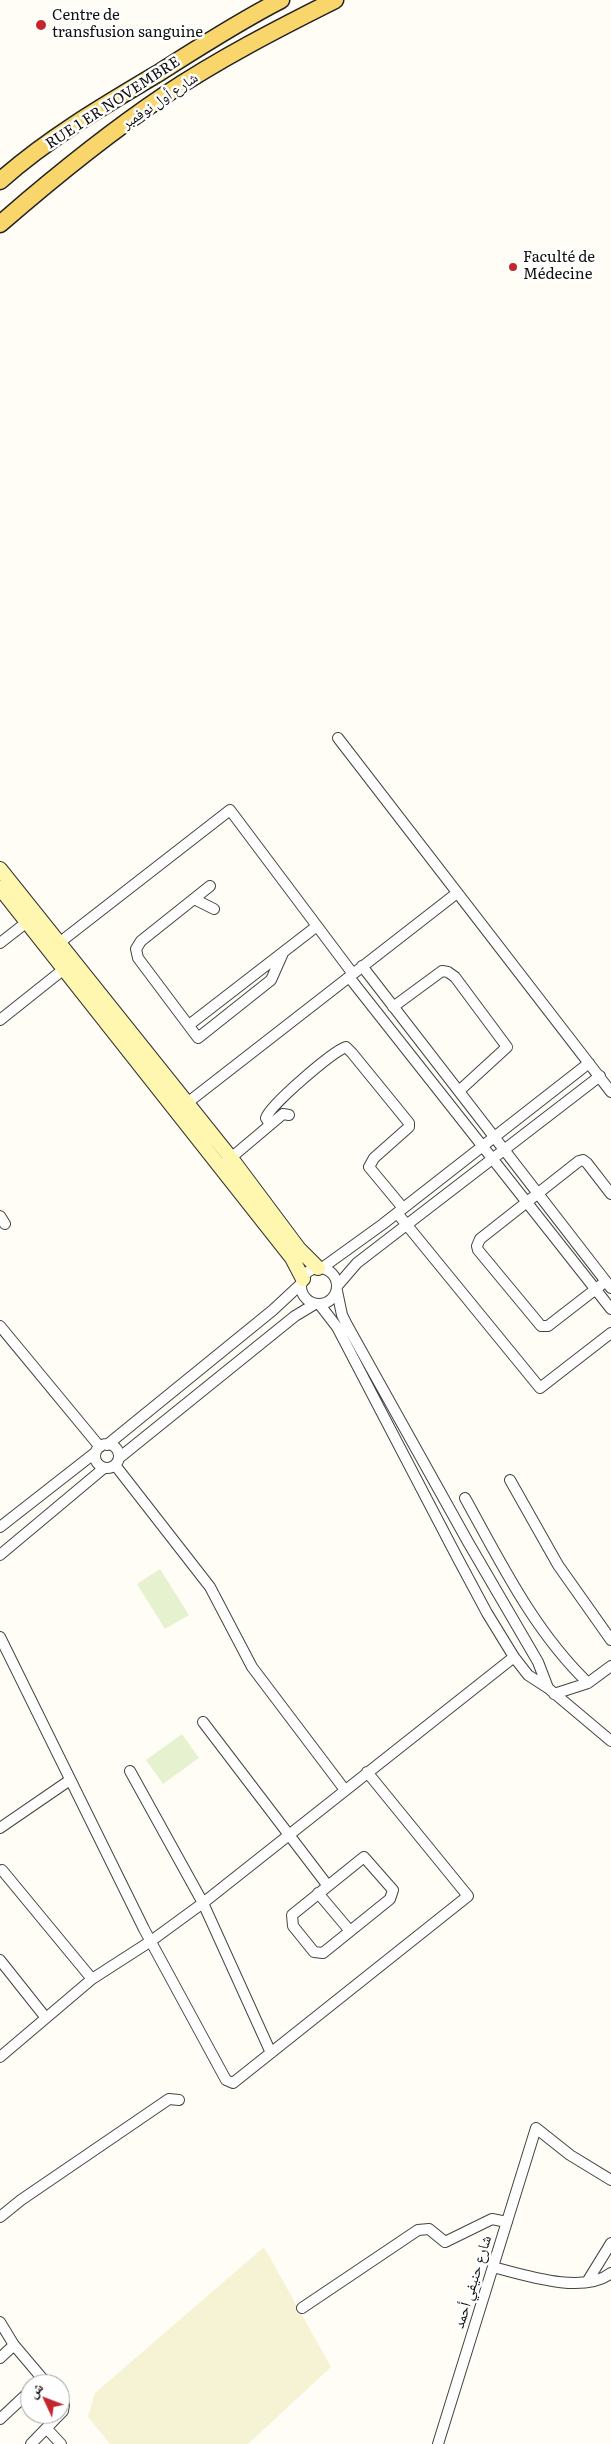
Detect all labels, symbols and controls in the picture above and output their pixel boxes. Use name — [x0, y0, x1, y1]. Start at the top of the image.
place label: Centre de transfusion sanguine — [52, 7, 203, 42]
marker: Centre de transfusion sanguine — [34, 18, 48, 32]
street label: RUE 1 ER NOVEMBRE — [42, 53, 184, 153]
street label: شارع أول نوفمبر — [118, 69, 202, 133]
place label: Faculté de Médecine — [523, 249, 595, 284]
marker: Faculté de Médecine — [507, 261, 519, 273]
street label: شارع حنيفي أحمد — [450, 2233, 496, 2331]
north arrow — [20, 2374, 70, 2424]
text: ش — [22, 2377, 47, 2402]

